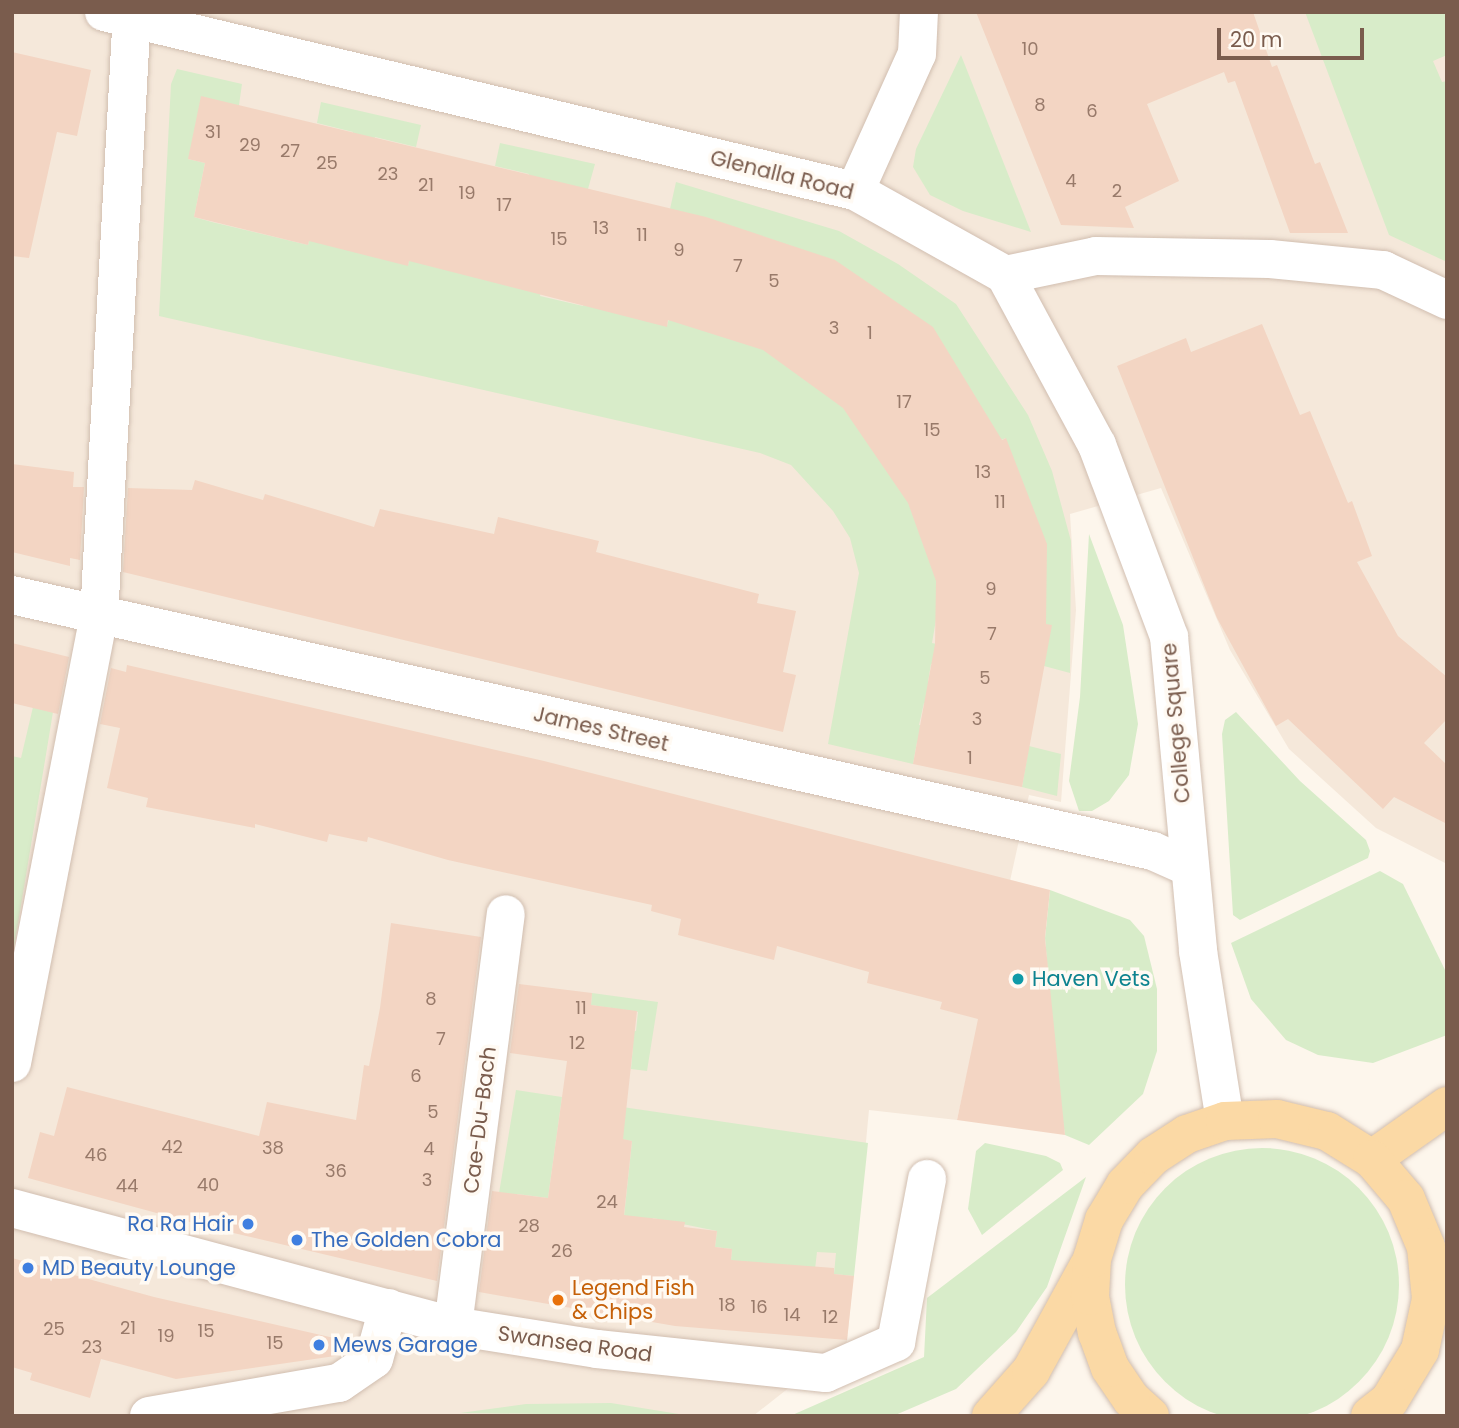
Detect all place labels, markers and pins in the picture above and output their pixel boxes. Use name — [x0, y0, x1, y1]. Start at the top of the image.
place label: Haven Vets — [1032, 966, 1150, 992]
marker: Haven Vets — [1010, 971, 1026, 987]
place label: Ra Ra Hair — [127, 1211, 234, 1237]
marker: Ra Ra Hair — [240, 1216, 256, 1232]
place label: The Golden Cobra — [311, 1227, 502, 1253]
marker: The Golden Cobra — [289, 1232, 305, 1248]
place label: MD Beauty Lounge — [42, 1255, 236, 1281]
marker: MD Beauty Lounge — [20, 1260, 36, 1276]
place label: Legend Fish & Chips — [572, 1275, 695, 1325]
marker: Legend Fish & Chips — [550, 1292, 566, 1308]
place label: Mews Garage — [333, 1332, 478, 1358]
marker: Mews Garage — [311, 1337, 327, 1353]

